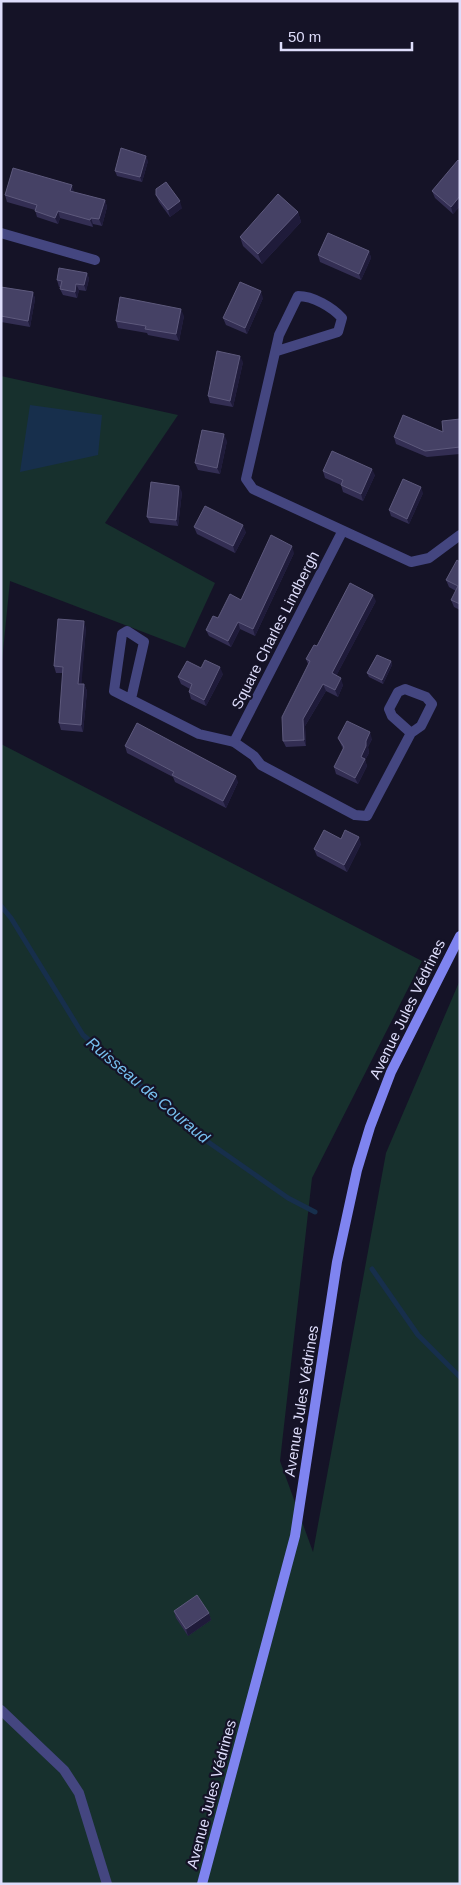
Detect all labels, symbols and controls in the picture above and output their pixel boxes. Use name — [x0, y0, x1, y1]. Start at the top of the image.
scale bar — [281, 20, 412, 52]
text: 50 m — [288, 28, 321, 45]
street label: Square Charles Lindbergh — [228, 548, 322, 712]
street label: Avenue Jules Védrines — [366, 936, 448, 1082]
water label: Ruisseau de Couraud — [83, 1034, 214, 1147]
street label: Avenue Jules Védrines — [281, 1324, 321, 1478]
street label: Avenue Jules Védrines — [183, 1718, 239, 1870]

